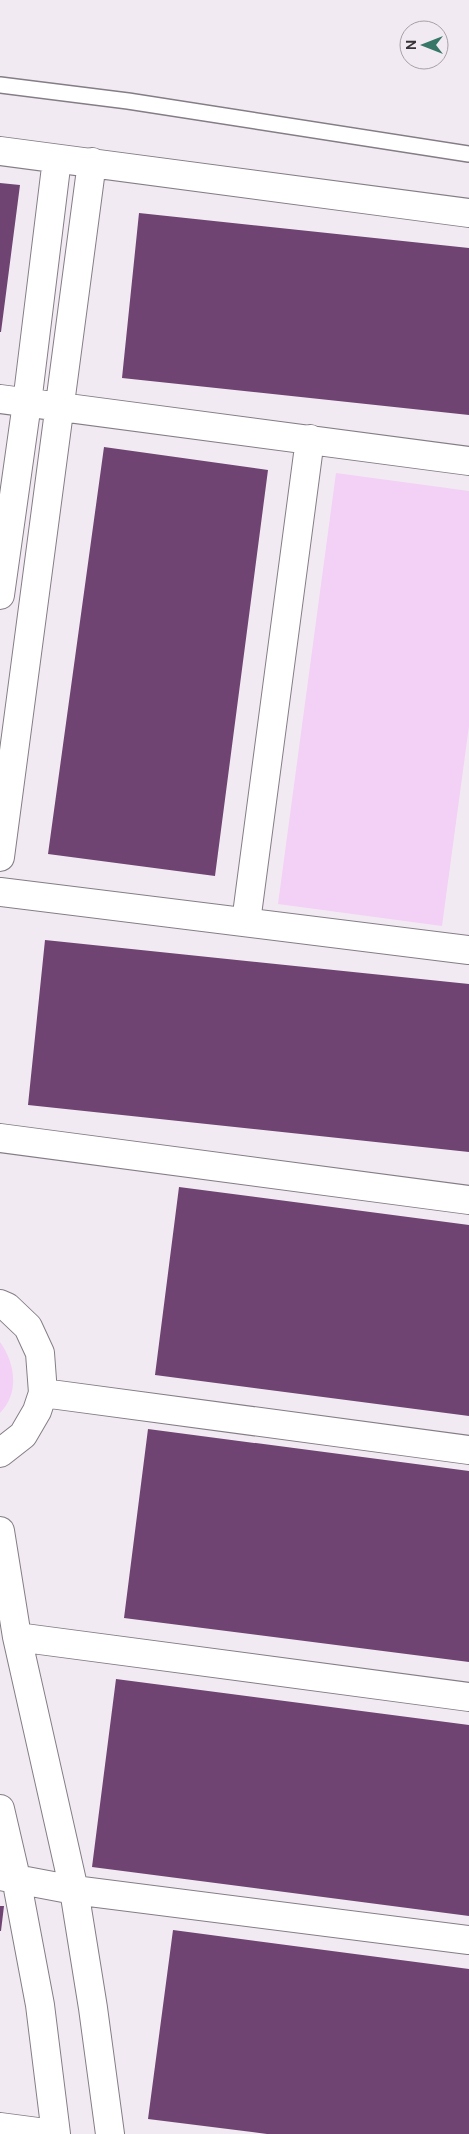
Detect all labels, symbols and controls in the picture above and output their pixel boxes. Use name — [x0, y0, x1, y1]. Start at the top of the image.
north arrow — [399, 20, 449, 70]
text: N — [402, 40, 420, 50]

